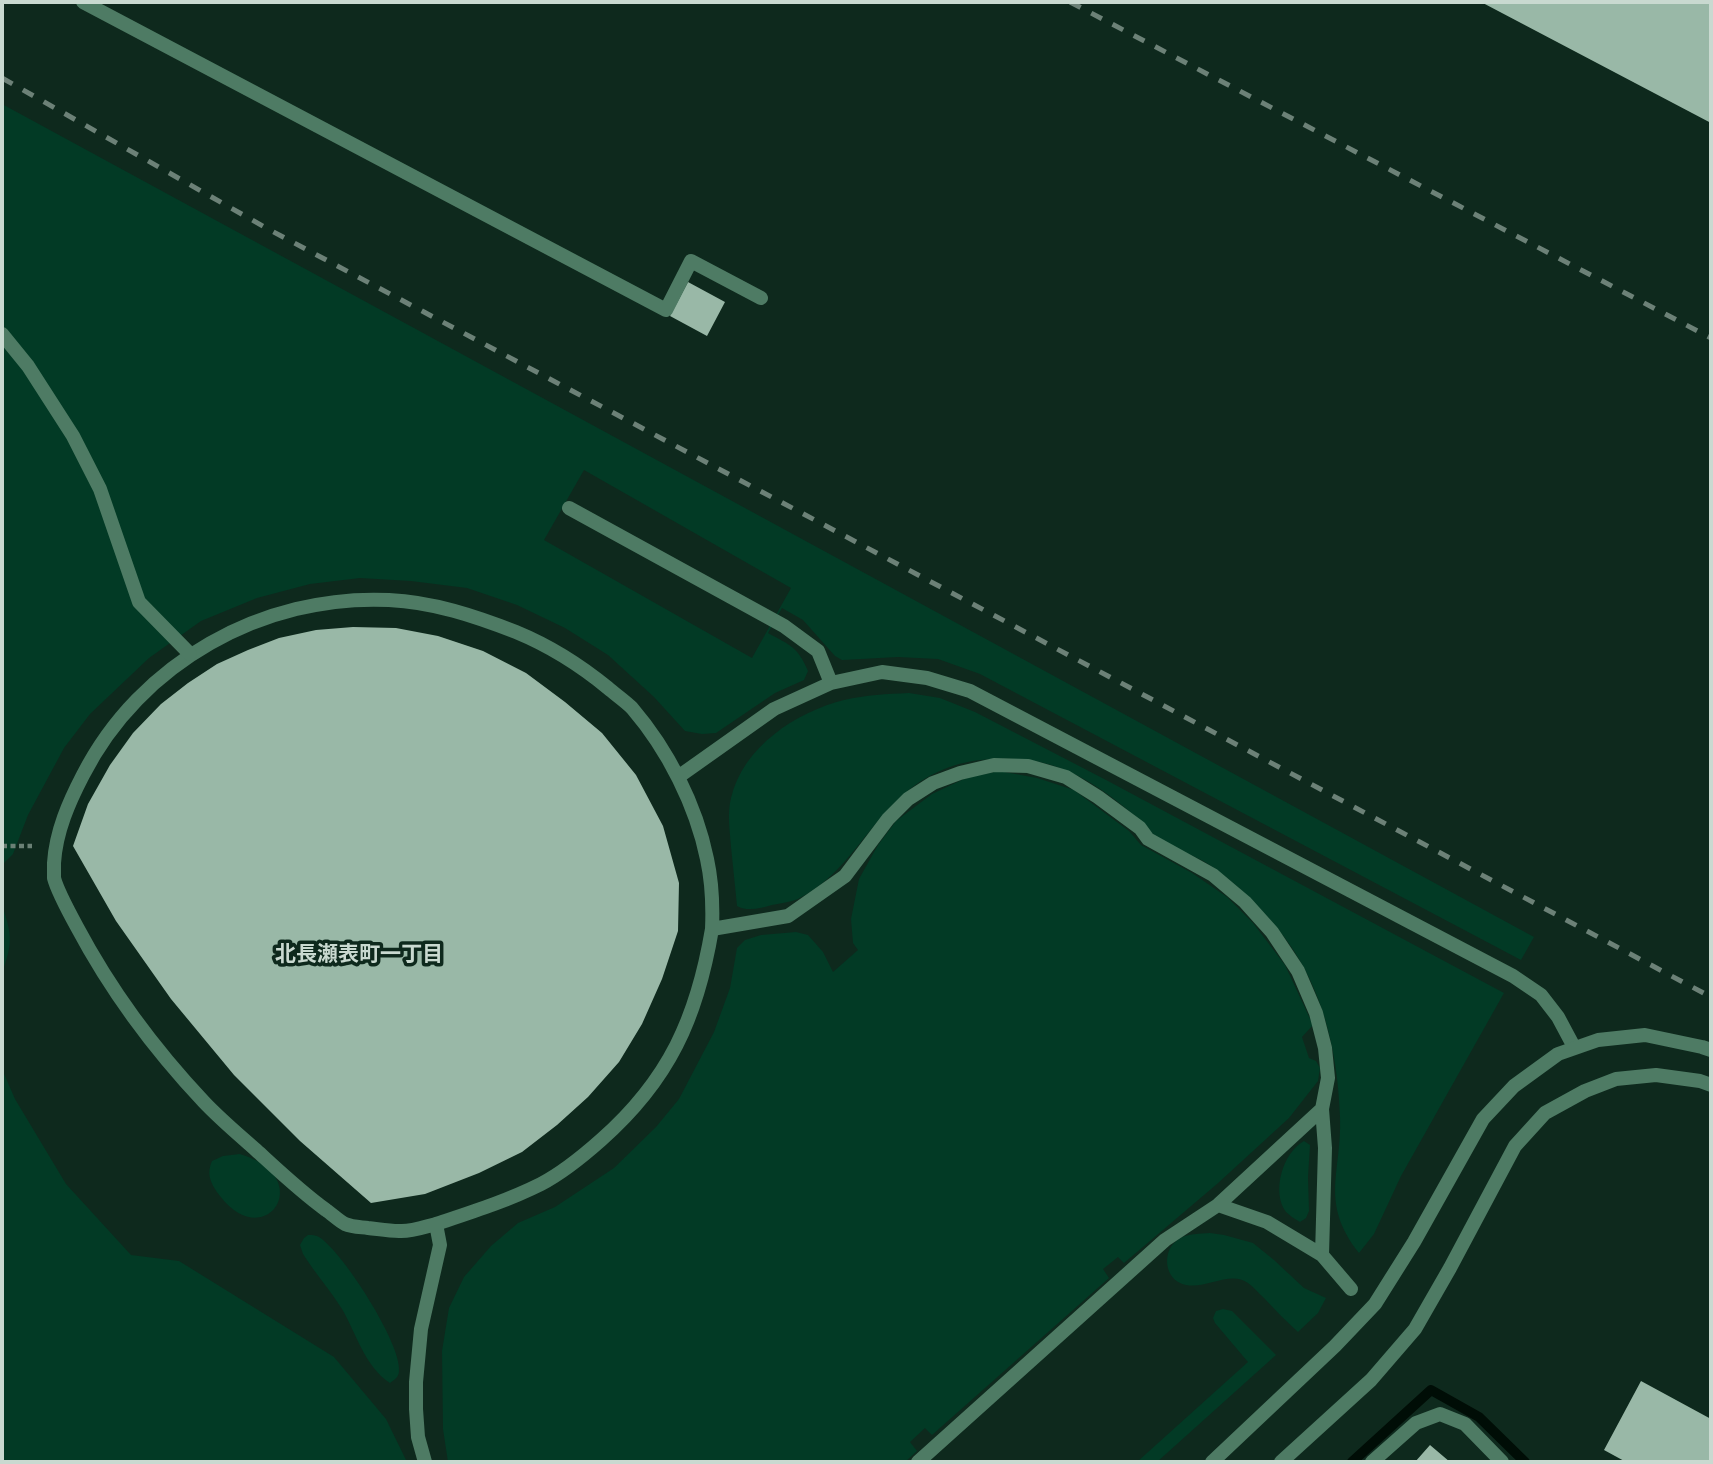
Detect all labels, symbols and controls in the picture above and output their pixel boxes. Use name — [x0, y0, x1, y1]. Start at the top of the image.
district label: 北長瀬表町一丁目 — [275, 943, 443, 969]

